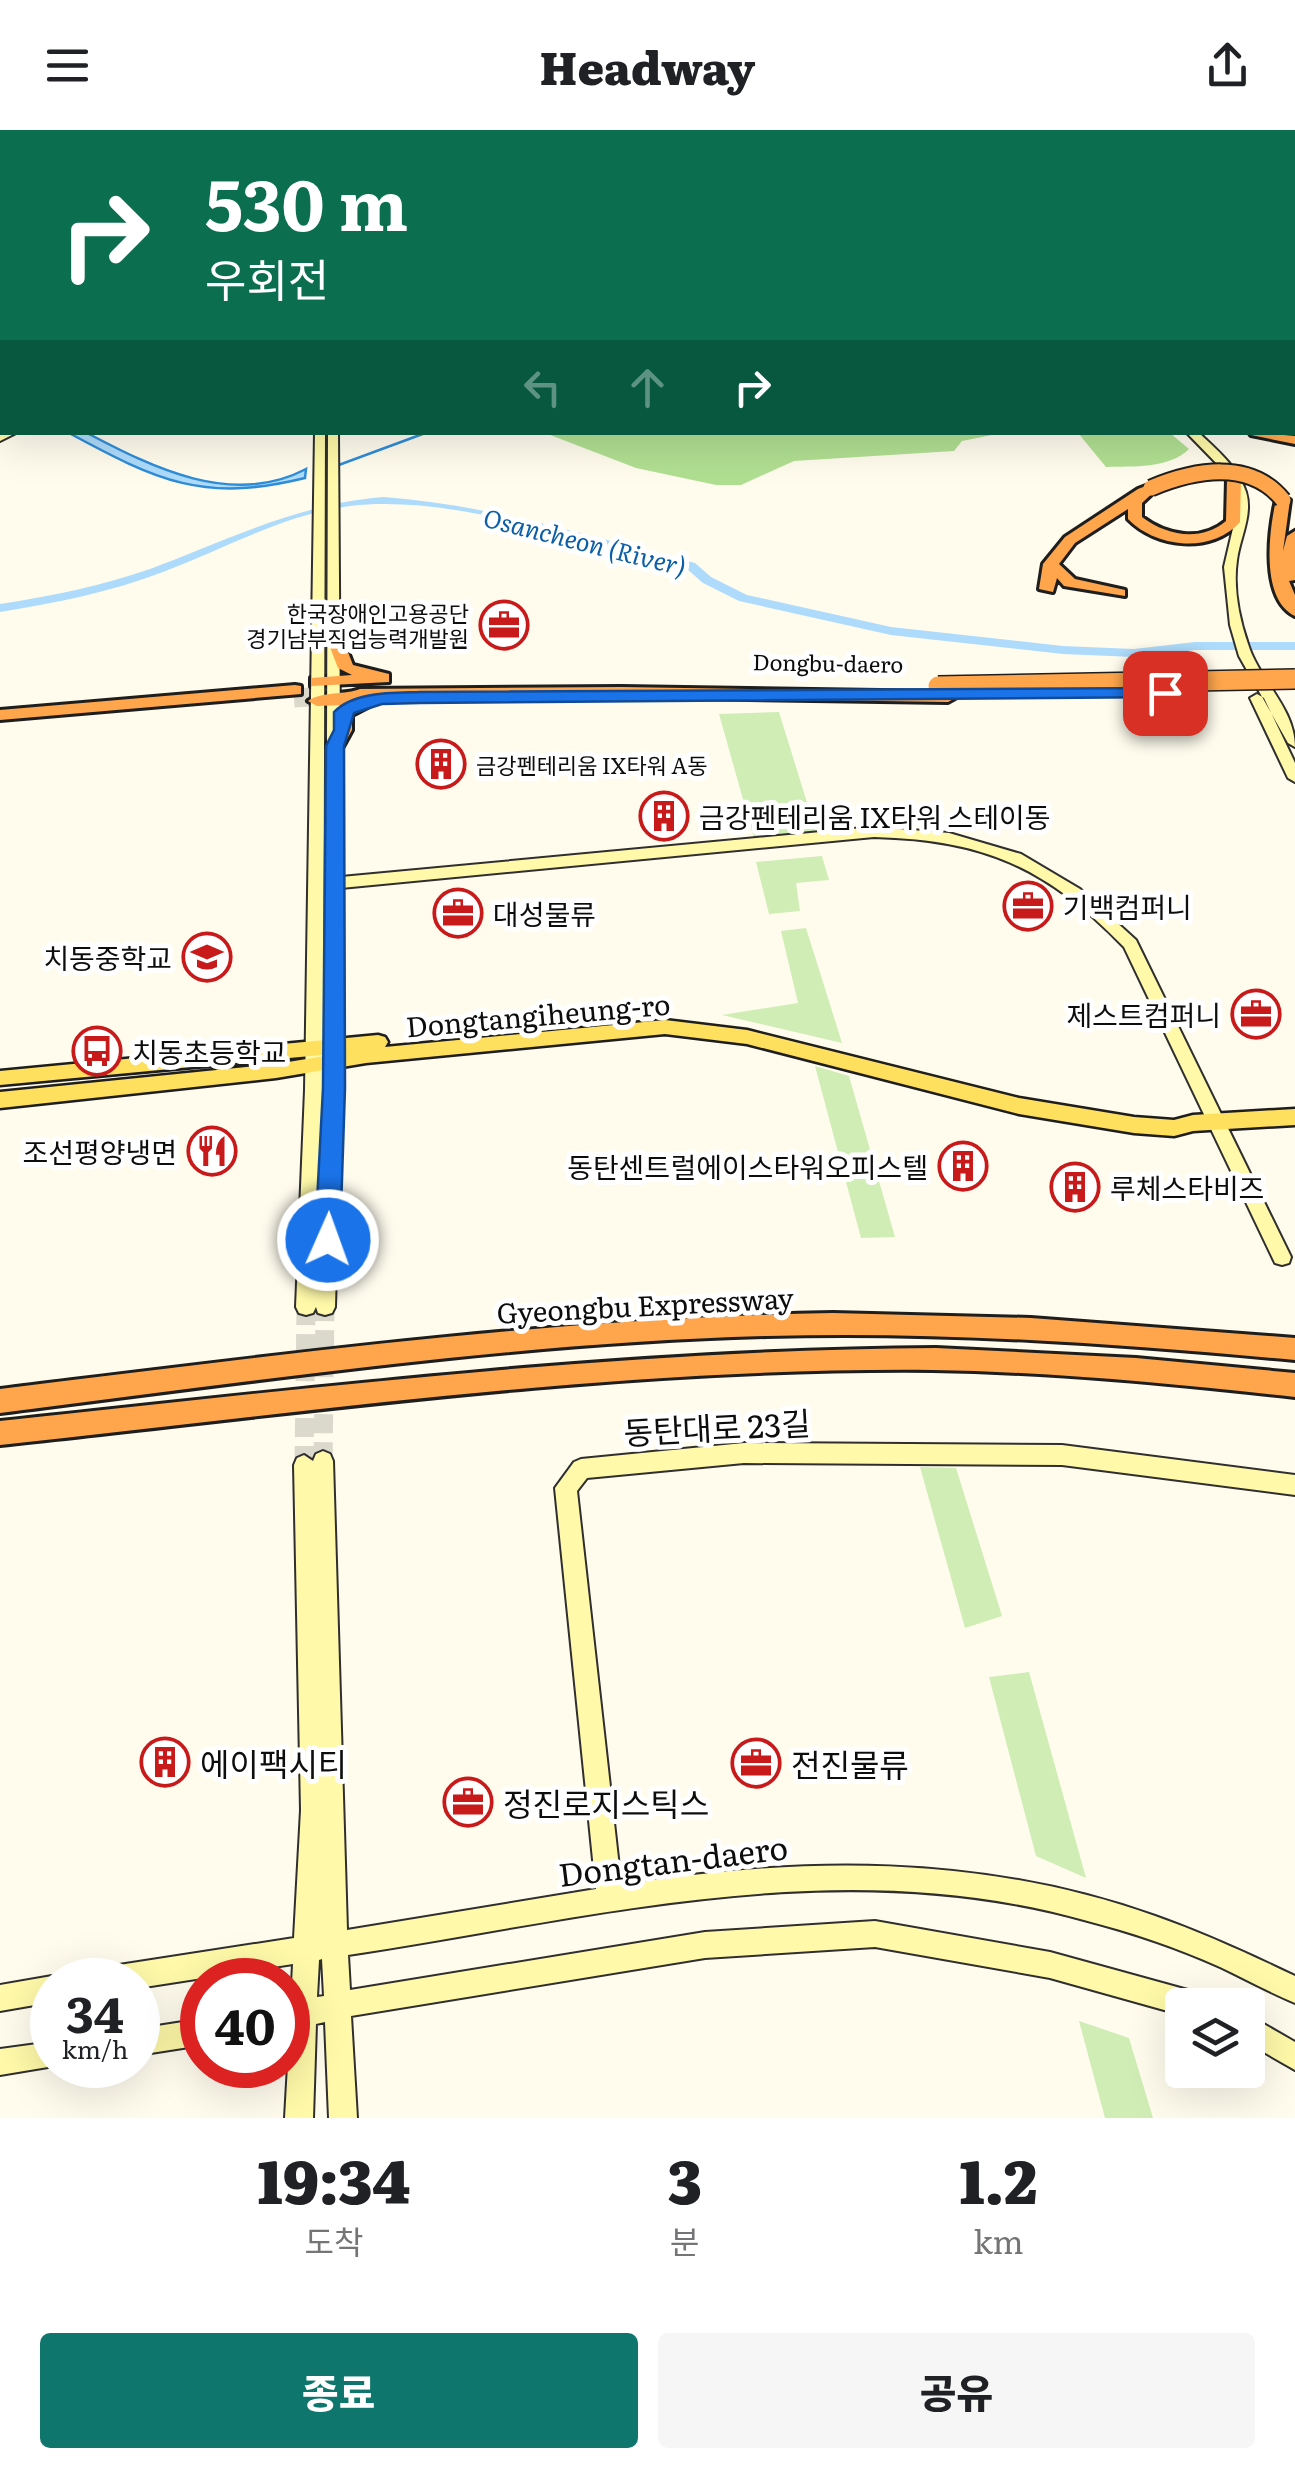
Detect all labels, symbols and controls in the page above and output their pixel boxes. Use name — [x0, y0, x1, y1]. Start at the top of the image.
text: Headway — [540, 32, 755, 99]
icon: menu — [40, 38, 95, 93]
icon: share — [1200, 38, 1255, 93]
text: 530 m — [205, 149, 408, 253]
icon: right — [40, 170, 170, 300]
text: 우회전 — [205, 244, 329, 311]
icon: left — [515, 360, 570, 415]
icon: ahead — [620, 360, 675, 415]
icon: right — [725, 360, 780, 415]
water label: Osancheon (River) — [480, 498, 690, 584]
place label: 한국장애인고용공단 경기남부직업능력개발원 — [246, 596, 469, 654]
office icon: 한국장애인고용공단 경기남부직업능력개발원 — [478, 599, 530, 651]
street label: Dongbu-daero — [752, 644, 904, 680]
pin — [1123, 651, 1208, 736]
icon: arrive — [1138, 666, 1193, 721]
building icon: 금강펜테리움 IX타워 A동 — [415, 738, 467, 790]
place label: 금강펜테리움 IX타워 A동 — [476, 748, 708, 781]
building icon: 금강펜테리움 IX타워 스테이동 — [638, 790, 690, 842]
place label: 금강펜테리움 IX타워 스테이동 — [699, 795, 1051, 837]
office icon: 기백컴퍼니 — [1002, 880, 1054, 932]
place label: 기백컴퍼니 — [1063, 885, 1192, 927]
office icon: 대성물류 — [432, 887, 484, 939]
place label: 대성물류 — [493, 892, 596, 934]
school or university icon: 치동중학교 — [181, 931, 233, 983]
place label: 치동중학교 — [43, 936, 172, 978]
street label: Dongtangiheung-ro — [404, 982, 672, 1046]
office icon: 제스트컴퍼니 — [1230, 988, 1282, 1040]
place label: 제스트컴퍼니 — [1066, 993, 1221, 1035]
bus stop icon: 치동초등학교 — [71, 1025, 123, 1077]
place label: 치동초등학교 — [132, 1030, 287, 1072]
restaurant icon: 조선평양냉면 — [186, 1125, 238, 1177]
place label: 조선평양냉면 — [22, 1130, 177, 1172]
building icon: 동탄센트럴에이스타워오피스텔 — [937, 1140, 989, 1192]
place label: 동탄센트럴에이스타워오피스텔 — [567, 1145, 928, 1187]
building icon: 루체스타비즈 — [1049, 1161, 1101, 1213]
place label: 루체스타비즈 — [1110, 1166, 1265, 1208]
position arrow — [276, 1188, 380, 1292]
street label: Gyeongbu Expressway — [495, 1275, 795, 1333]
street label: 동탄대로 23길 — [622, 1397, 812, 1455]
building icon: 에이팩시티 — [139, 1736, 191, 1788]
office icon: 전진물류 — [730, 1737, 782, 1789]
place label: 에이팩시티 — [200, 1738, 347, 1786]
place label: 전진물류 — [791, 1739, 909, 1787]
office icon: 정진로지스틱스 — [442, 1776, 494, 1828]
place label: 정진로지스틱스 — [503, 1778, 709, 1826]
street label: Dongtan-daero — [556, 1821, 790, 1897]
speed limit sign: 40 — [180, 1958, 310, 2088]
text: 34 — [66, 1974, 124, 2048]
map controls — [1165, 1988, 1265, 2088]
button: layers — [1165, 1988, 1265, 2088]
text: km/h — [62, 2030, 128, 2067]
text: 19:34 — [258, 2133, 410, 2222]
text: 3 — [668, 2133, 702, 2222]
text: 1.2 — [959, 2133, 1037, 2222]
text: 도착 — [304, 2216, 363, 2264]
text: 분 — [670, 2216, 700, 2264]
text: km — [973, 2216, 1024, 2264]
button: 종료 — [40, 2333, 638, 2448]
button: 공유 — [658, 2333, 1255, 2448]

